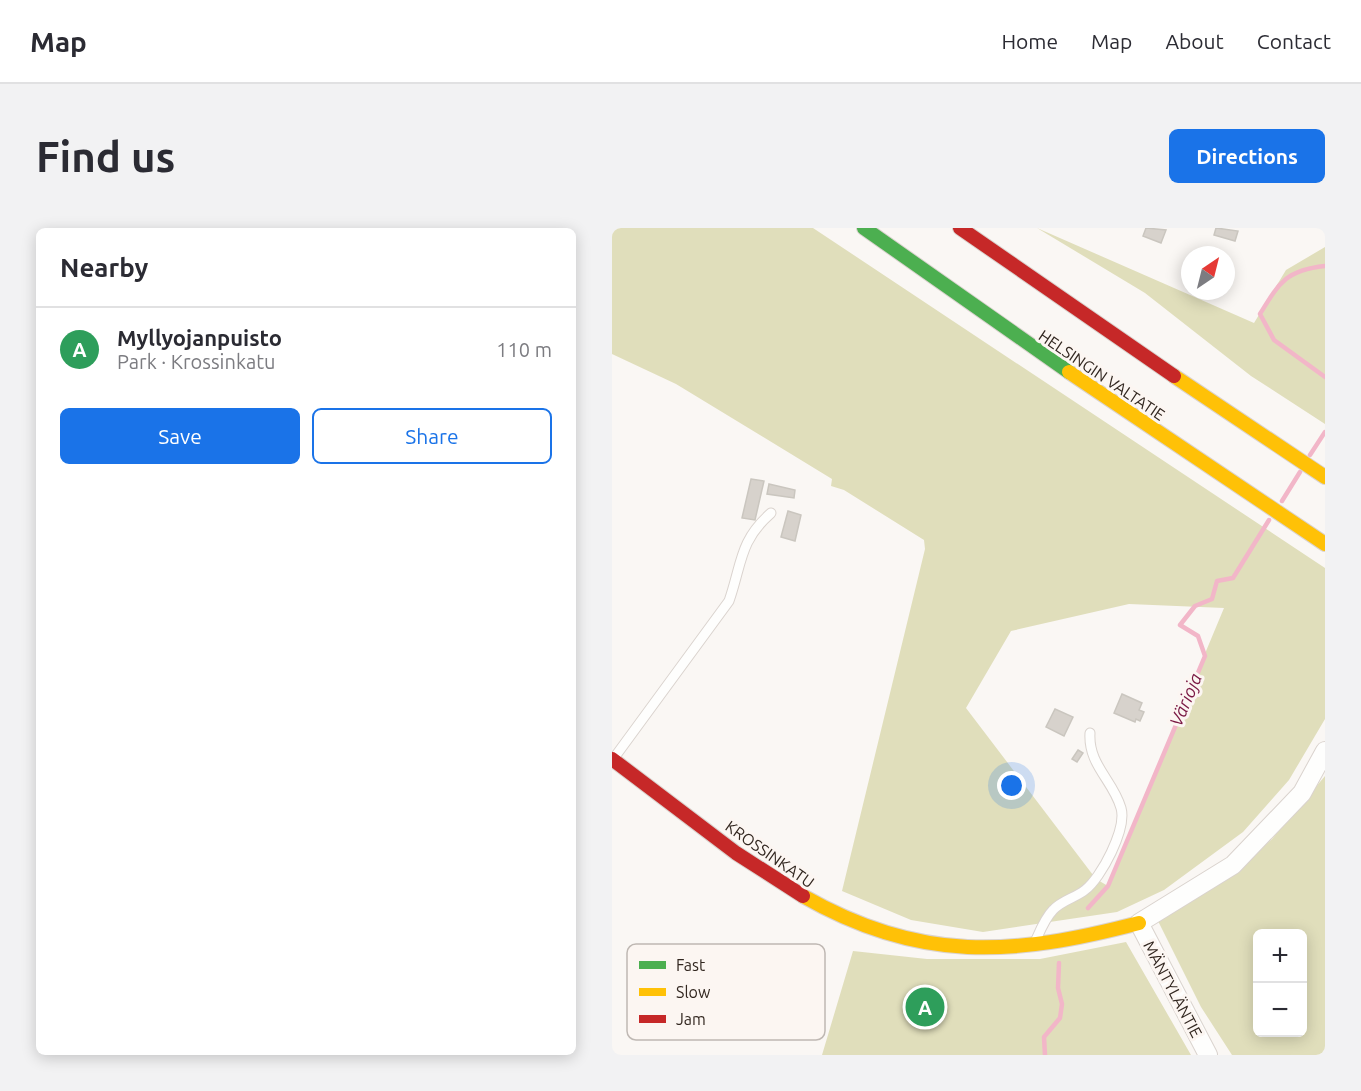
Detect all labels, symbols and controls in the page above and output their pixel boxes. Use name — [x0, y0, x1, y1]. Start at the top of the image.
text: Map — [30, 26, 87, 57]
text: Home — [1001, 29, 1058, 53]
text: Map — [1091, 29, 1132, 53]
text: About — [1165, 29, 1224, 53]
text: Contact — [1257, 29, 1331, 53]
button: Directions — [1169, 129, 1325, 183]
text: Find us — [36, 133, 175, 180]
north arrow — [1181, 246, 1235, 300]
text: Nearby — [60, 253, 148, 282]
text: Myllyojanpuisto — [117, 325, 282, 350]
street label: HELSINGIN VALTATIE — [1036, 326, 1168, 424]
text: A — [72, 338, 87, 361]
text: 110 m — [496, 338, 552, 361]
text: Park · Krossinkatu — [117, 350, 276, 373]
button: Save — [60, 408, 300, 464]
button: Share — [312, 408, 552, 464]
water label: Värioja — [1165, 670, 1205, 729]
your location — [997, 771, 1026, 800]
street label: KROSSINKATU — [722, 817, 818, 891]
map controls — [1253, 929, 1307, 1037]
button: + — [1253, 929, 1307, 983]
street label: MÄNTYLÄNTIE — [1140, 938, 1206, 1040]
legend — [627, 944, 825, 1040]
text: Fast — [676, 956, 706, 974]
text: Slow — [676, 983, 711, 1001]
button: − — [1253, 983, 1307, 1037]
pin: A — [906, 984, 944, 1030]
text: Jam — [676, 1010, 706, 1028]

